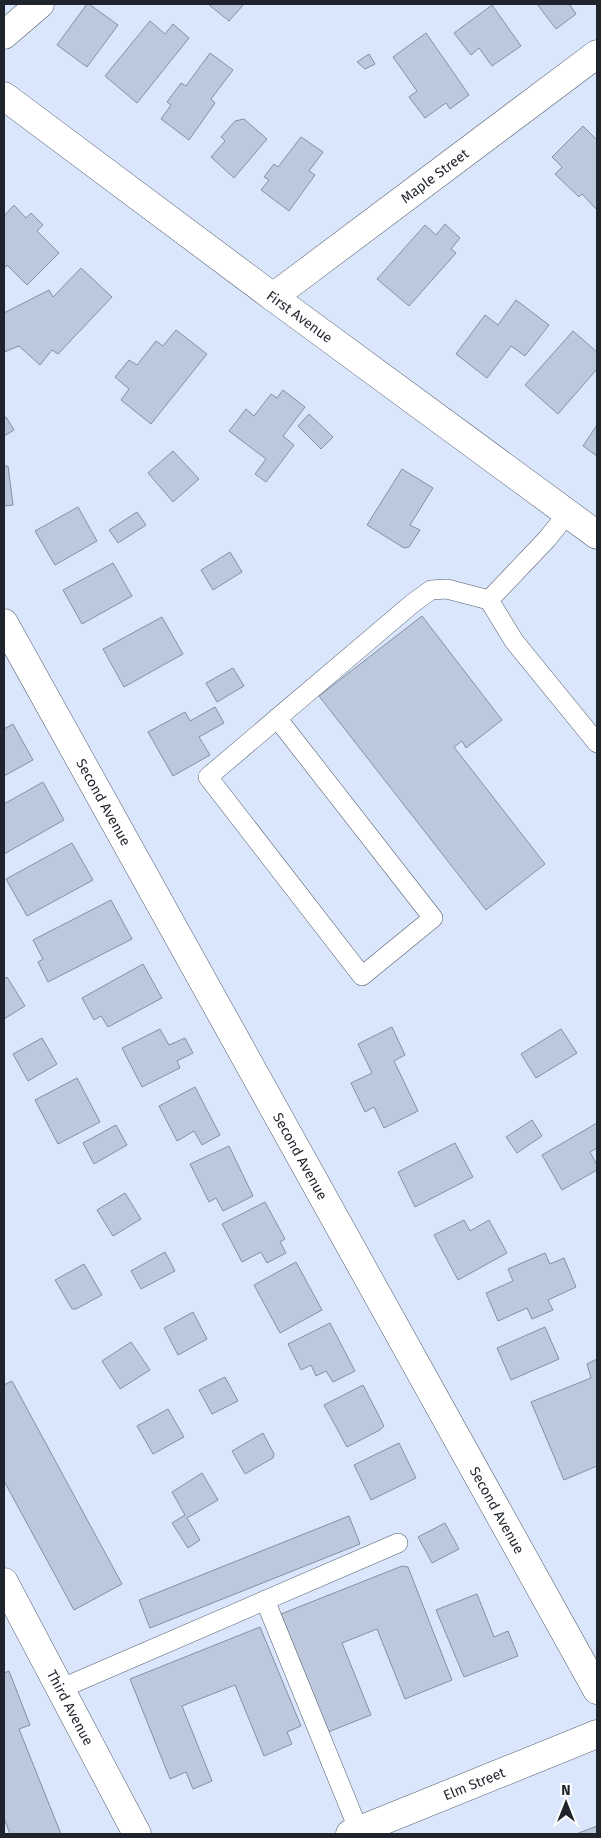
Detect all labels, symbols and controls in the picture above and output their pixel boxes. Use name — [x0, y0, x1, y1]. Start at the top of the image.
street label: Maple Street — [397, 144, 473, 207]
street label: First Avenue — [264, 287, 336, 346]
street label: Second Avenue — [73, 756, 135, 849]
street label: Second Avenue — [269, 1110, 331, 1203]
street label: Second Avenue — [466, 1464, 528, 1557]
street label: Third Avenue — [43, 1667, 97, 1748]
street label: Elm Street — [441, 1763, 509, 1804]
north arrow — [541, 1778, 591, 1828]
text: N — [561, 1782, 571, 1799]

